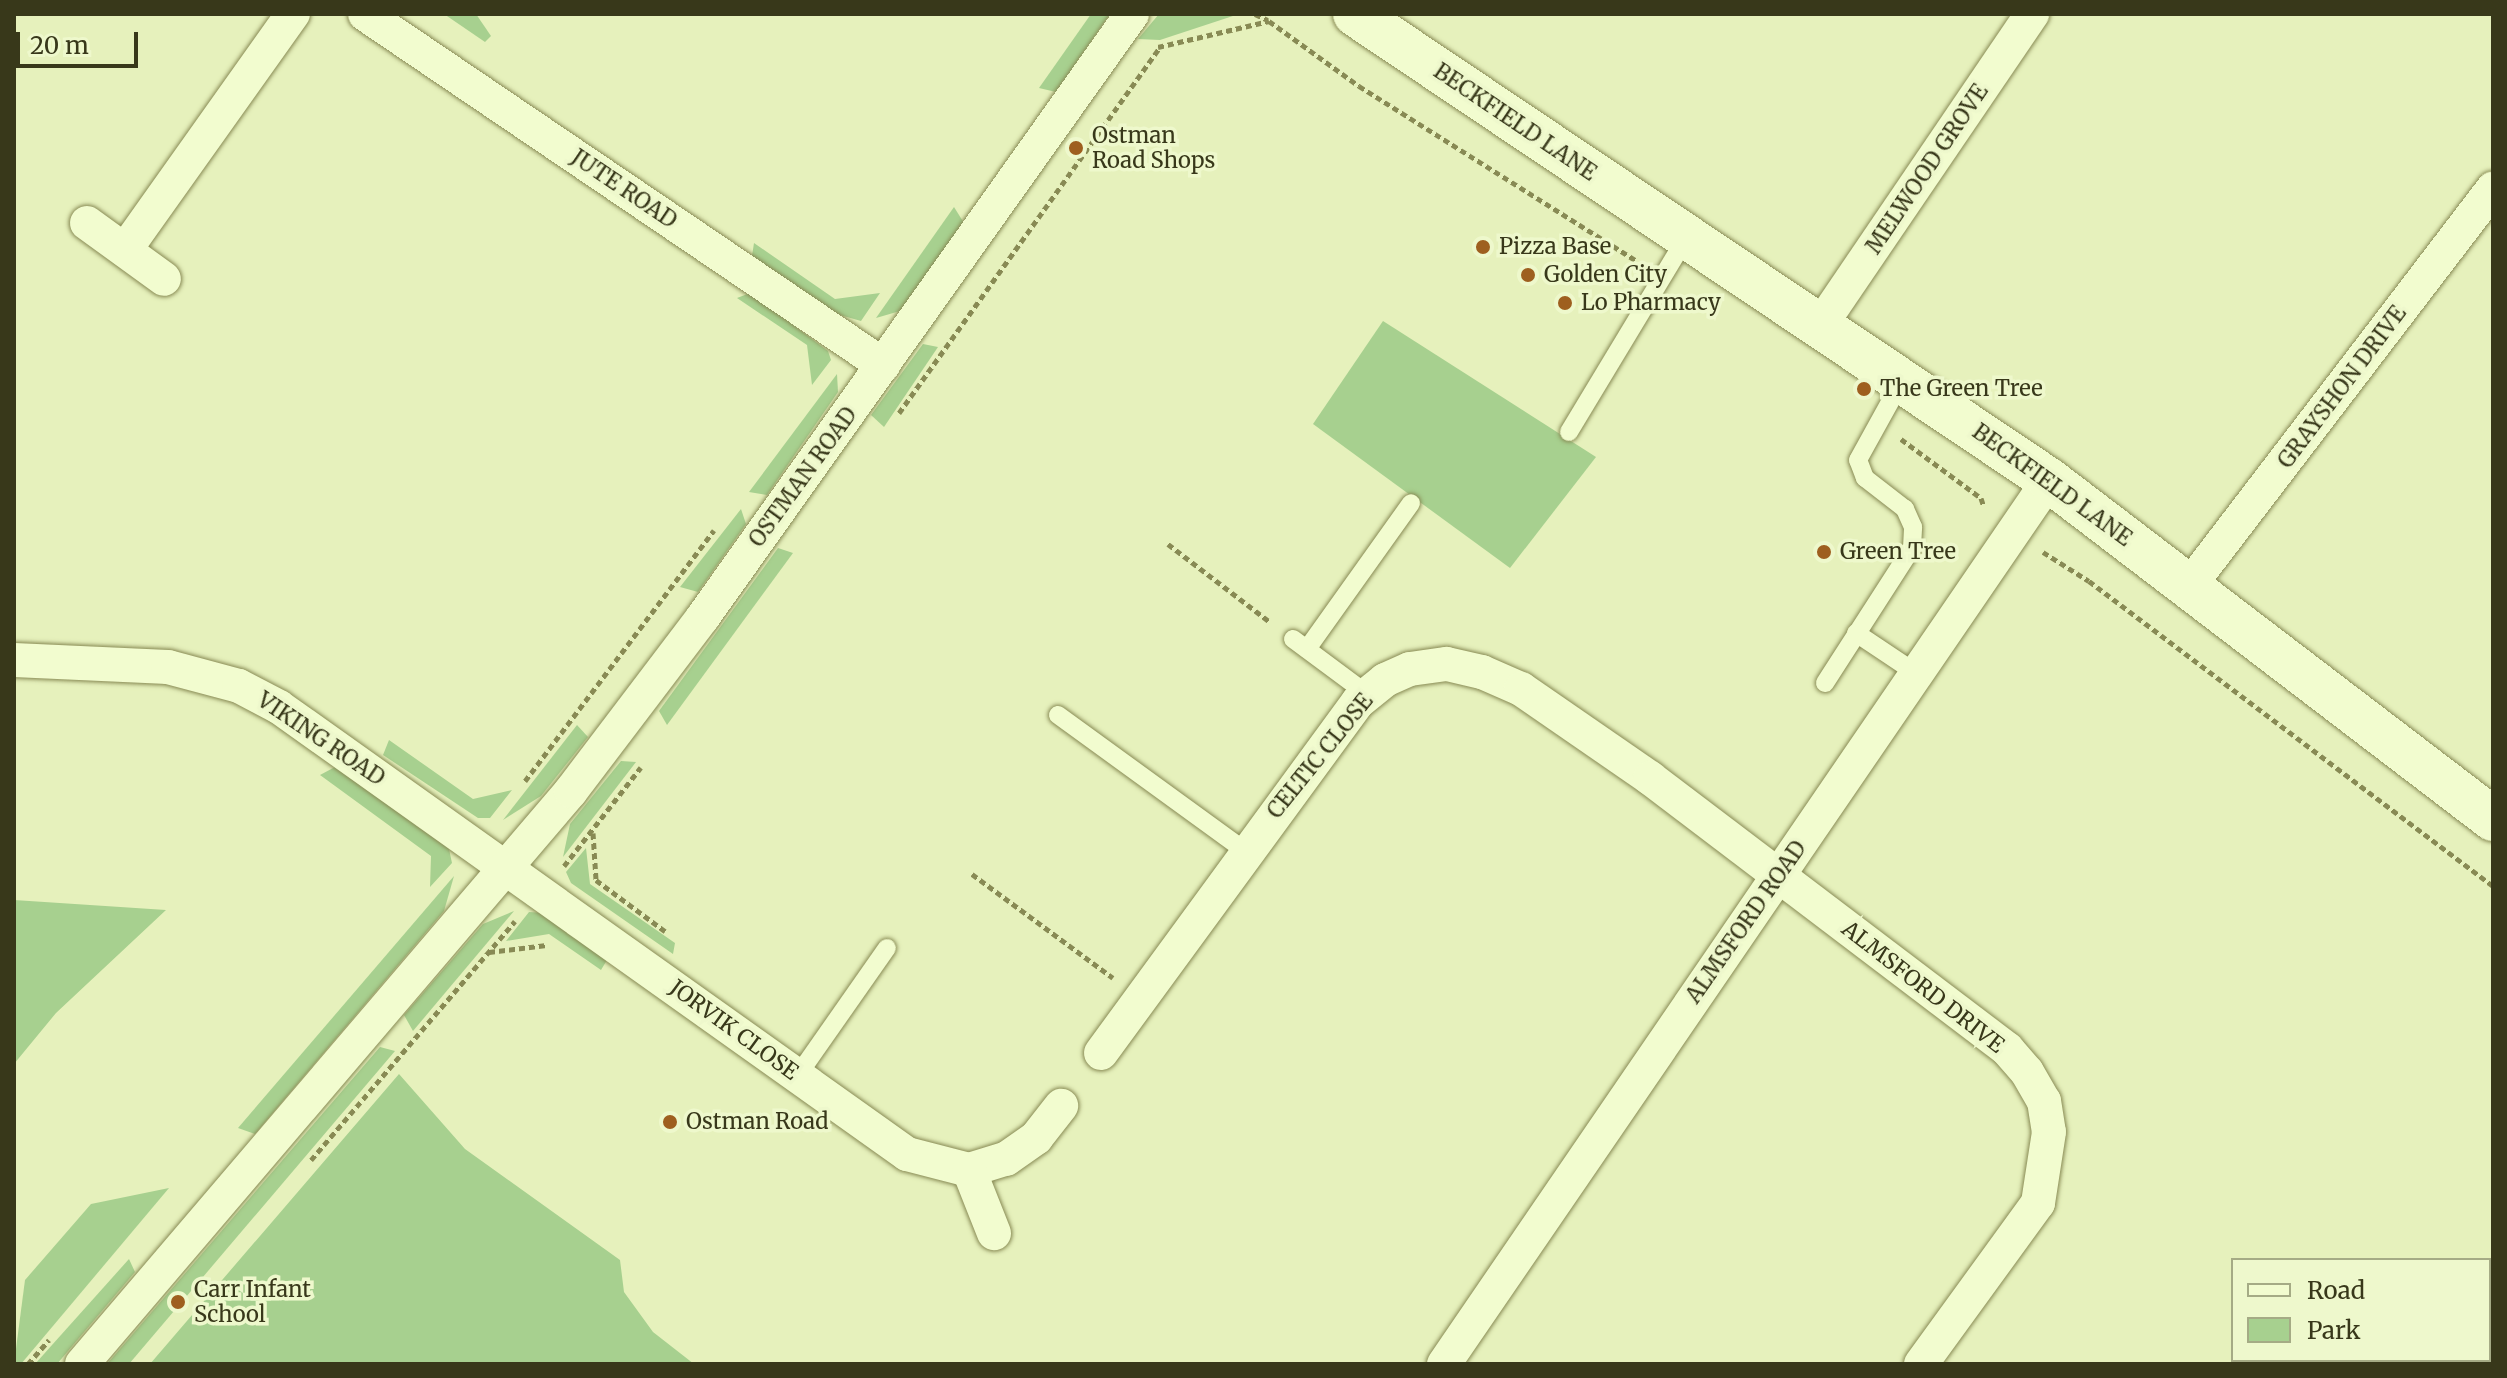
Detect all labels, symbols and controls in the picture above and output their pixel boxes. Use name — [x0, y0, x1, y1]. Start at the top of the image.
scale bar — [20, 16, 142, 66]
text: 20 m — [30, 30, 89, 61]
street label: BECKFIELD LANE — [1429, 58, 1601, 186]
street label: MELWOOD GROVE — [1860, 79, 1994, 259]
place label: Ostman Road Shops — [1092, 122, 1215, 174]
marker: Ostman Road Shops — [1067, 139, 1085, 157]
street label: JUTE ROAD — [566, 144, 682, 234]
place label: Pizza Base — [1499, 234, 1611, 260]
marker: Pizza Base — [1474, 238, 1492, 256]
place label: Golden City — [1544, 262, 1667, 288]
marker: Golden City — [1519, 266, 1537, 284]
place label: Lo Pharmacy — [1581, 290, 1721, 316]
marker: Lo Pharmacy — [1556, 294, 1574, 312]
street label: GRAYSHON DRIVE — [2272, 301, 2412, 473]
place label: The Green Tree — [1880, 376, 2043, 402]
marker: The Green Tree — [1855, 380, 1873, 398]
street label: OSTMAN ROAD — [743, 402, 863, 552]
street label: BECKFIELD LANE — [1967, 418, 2137, 552]
place label: Green Tree — [1840, 539, 1956, 565]
marker: Green Tree — [1815, 543, 1833, 561]
street label: VIKING ROAD — [252, 687, 390, 791]
street label: CELTIC CLOSE — [1262, 688, 1378, 824]
street label: ALMSFORD ROAD — [1680, 836, 1812, 1008]
street label: ALMSFORD DRIVE — [1837, 916, 2009, 1058]
street label: JORVIK CLOSE — [665, 974, 803, 1086]
place label: Ostman Road — [686, 1109, 828, 1135]
marker: Ostman Road — [661, 1113, 679, 1131]
legend — [2231, 1258, 2491, 1362]
text: Road — [2307, 1275, 2365, 1306]
place label: Carr Infant School — [194, 1276, 311, 1328]
marker: Carr Infant School — [169, 1293, 187, 1311]
text: Park — [2307, 1315, 2360, 1346]

